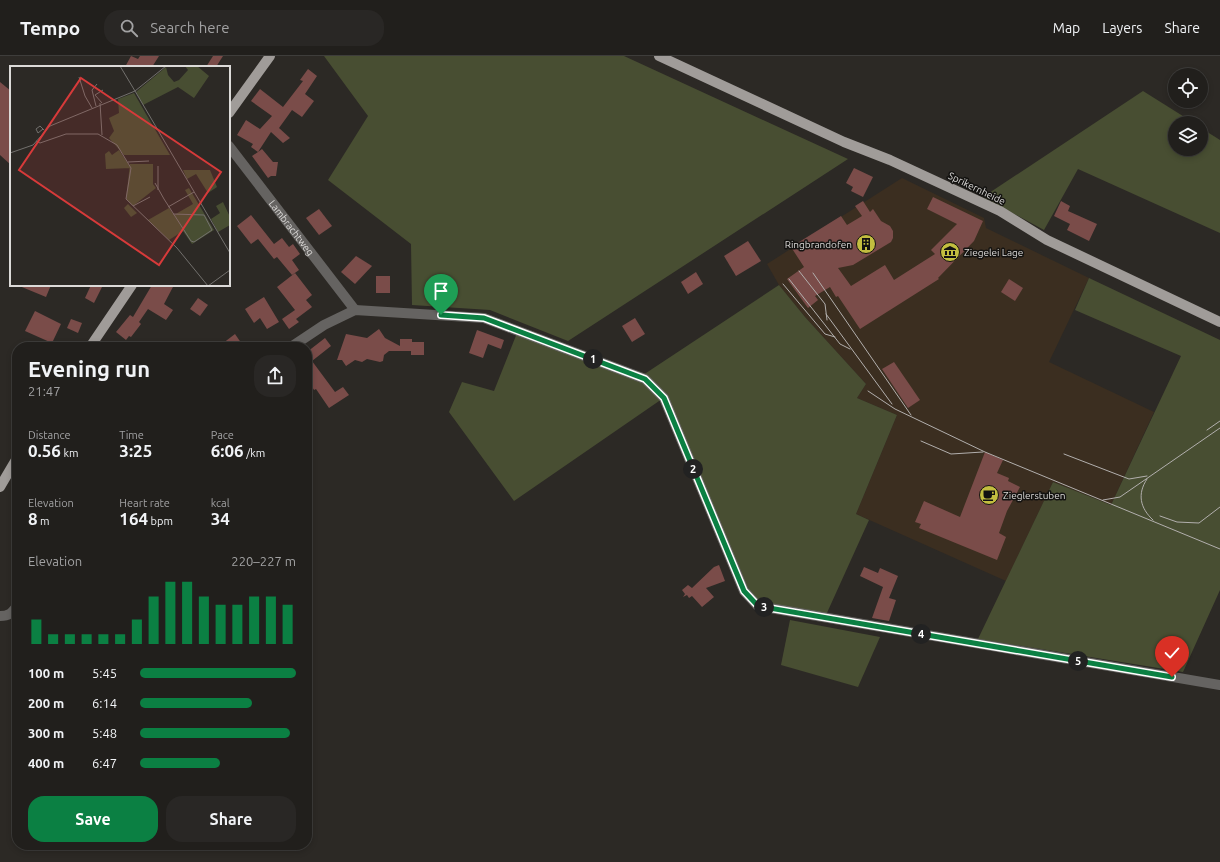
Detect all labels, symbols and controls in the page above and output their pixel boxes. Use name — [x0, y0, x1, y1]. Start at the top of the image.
search box — [104, 10, 384, 46]
text: Tempo — [20, 17, 80, 39]
icon: search — [118, 17, 140, 39]
text: Search here — [150, 19, 230, 36]
text: Map — [1053, 20, 1080, 36]
text: Layers — [1102, 20, 1142, 36]
text: Share — [1164, 20, 1200, 36]
inset map — [10, 66, 230, 286]
map controls — [1168, 68, 1208, 156]
button: locate — [1168, 68, 1208, 108]
button: layers — [1168, 116, 1208, 156]
street label: Sprikernheide — [946, 170, 1007, 207]
street label: Lambrachtweg — [267, 198, 316, 258]
building icon: Ringbrandofen — [855, 233, 877, 255]
place label: Ringbrandofen — [785, 239, 852, 250]
museum icon: Ziegelei Lage — [939, 241, 961, 263]
place label: Ziegelei Lage — [964, 247, 1023, 258]
pin — [424, 274, 458, 315]
icon: arrive — [430, 280, 452, 302]
pin: 1 — [583, 349, 603, 369]
text: 1 — [590, 353, 596, 365]
button: share — [254, 355, 296, 397]
text: Evening run — [28, 356, 150, 381]
text: 21:47 — [28, 384, 61, 398]
text: Distance — [28, 429, 71, 441]
text: Time — [119, 429, 144, 441]
text: Pace — [211, 429, 234, 441]
text: 0.56 — [28, 441, 61, 460]
text: 3:25 — [119, 441, 152, 460]
text: 6:06 — [211, 441, 244, 460]
text: km — [61, 447, 79, 459]
text: /km — [244, 447, 265, 459]
pin: 2 — [683, 459, 703, 479]
text: 2 — [690, 463, 696, 475]
cafe icon: Zieglerstuben — [978, 484, 1000, 506]
place label: Zieglerstuben — [1003, 490, 1065, 501]
text: Elevation — [28, 497, 74, 509]
text: Heart rate — [119, 497, 170, 509]
text: kcal — [211, 497, 230, 509]
text: 8 — [28, 509, 38, 528]
text: 164 — [119, 509, 148, 528]
text: 34 — [211, 509, 230, 528]
text: m — [38, 515, 50, 527]
text: bpm — [148, 515, 173, 527]
text: Elevation — [28, 554, 82, 568]
text: 220–227 m — [231, 554, 296, 568]
pin: 3 — [754, 597, 774, 617]
text: 3 — [761, 601, 767, 613]
pin: 4 — [911, 624, 931, 644]
text: 4 — [918, 628, 924, 640]
pin — [1155, 636, 1189, 677]
icon: check — [1161, 642, 1183, 664]
pin: 5 — [1068, 651, 1088, 671]
text: 5 — [1075, 655, 1081, 667]
text: 100 m — [28, 666, 64, 680]
text: 5:45 — [92, 666, 117, 680]
text: 200 m — [28, 696, 64, 710]
text: 6:14 — [92, 696, 117, 710]
text: 300 m — [28, 726, 64, 740]
text: 5:48 — [92, 726, 117, 740]
text: 400 m — [28, 756, 64, 770]
text: 6:47 — [92, 756, 117, 770]
button: Save — [28, 796, 158, 842]
button: Share — [166, 796, 296, 842]

